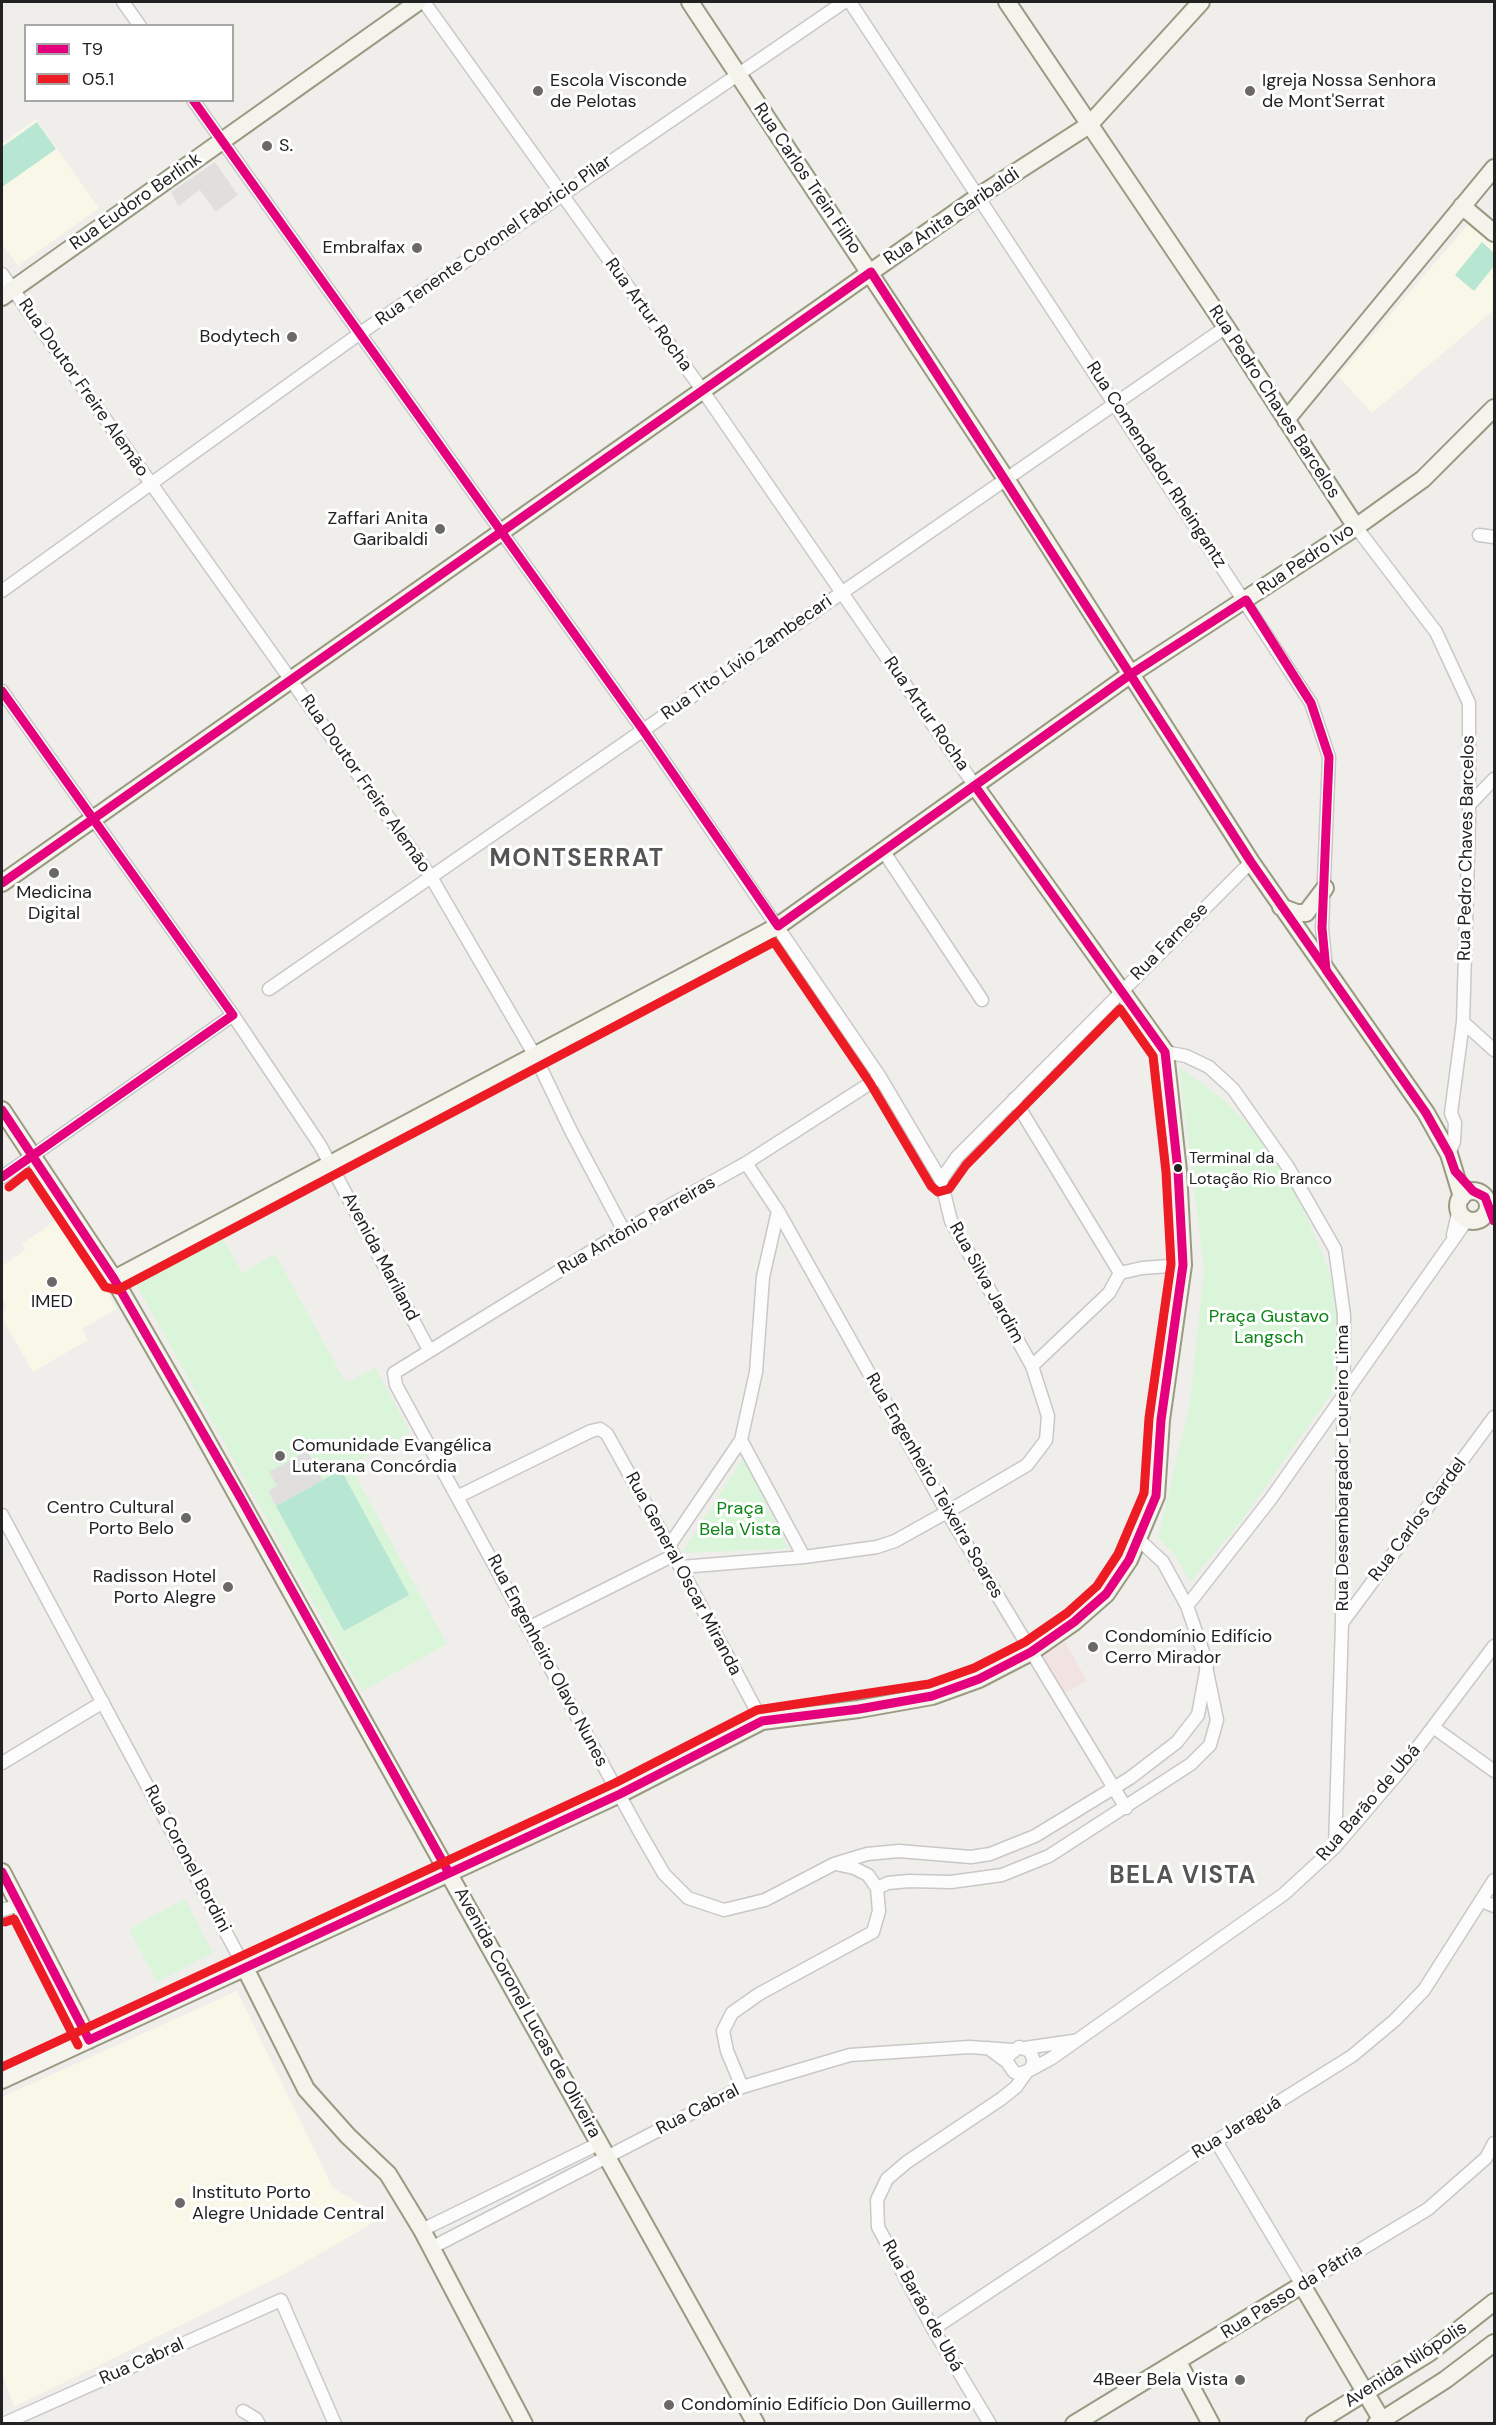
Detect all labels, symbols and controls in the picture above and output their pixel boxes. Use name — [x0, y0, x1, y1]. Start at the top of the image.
legend — [24, 24, 234, 102]
text: T9 — [82, 37, 103, 61]
text: 05.1 — [82, 67, 114, 91]
place label: Escola Visconde de Pelotas — [550, 70, 687, 112]
place label: Igreja Nossa Senhora de Mont'Serrat — [1262, 70, 1436, 112]
marker: Escola Visconde de Pelotas — [531, 84, 545, 98]
marker: Igreja Nossa Senhora de Mont'Serrat — [1243, 84, 1257, 98]
street label: Rua Carlos Trein Filho — [748, 99, 866, 259]
place label: S. — [279, 135, 293, 157]
marker: S. — [260, 139, 274, 153]
street label: Rua Eudoro Berlink — [66, 149, 206, 255]
street label: Rua Tenente Coronel Fabricio Pilar — [372, 151, 616, 331]
street label: Rua Anita Garibaldi — [880, 164, 1024, 270]
place label: Embralfax — [323, 237, 405, 259]
marker: Embralfax — [410, 241, 424, 255]
street label: Rua Artur Rocha — [600, 254, 696, 376]
street label: Rua Doutor Freire Alemão — [13, 295, 153, 481]
street label: Rua Pedro Chaves Barcelos — [1203, 301, 1345, 503]
place label: Bodytech — [200, 326, 280, 348]
marker: Bodytech — [285, 330, 299, 344]
street label: Rua Comendador Rheingantz — [1081, 358, 1231, 572]
place label: Zaffari Anita Garibaldi — [328, 508, 428, 550]
street label: Rua Pedro Ivo — [1253, 520, 1359, 600]
marker: Zaffari Anita Garibaldi — [433, 522, 447, 536]
street label: Rua Tito Lívio Zambecari — [658, 591, 836, 725]
street label: Rua Artur Rocha — [879, 653, 973, 775]
street label: Rua Doutor Freire Alemão — [295, 691, 435, 877]
street label: Rua Pedro Chaves Barcelos — [1454, 735, 1480, 961]
district label: MONTSERRAT — [489, 846, 665, 874]
marker: Medicina Digital — [47, 866, 61, 880]
place label: Medicina Digital — [16, 882, 92, 924]
street label: Rua Farnese — [1127, 899, 1213, 985]
place label: Terminal da Lotação Rio Branco — [1189, 1149, 1332, 1187]
marker: Terminal da Lotação Rio Branco — [1172, 1162, 1184, 1174]
street label: Rua Antônio Parreiras — [554, 1172, 720, 1280]
street label: Avenida Mariland — [337, 1189, 423, 1325]
street label: Rua Silva Jardim — [944, 1219, 1028, 1347]
marker: IMED — [45, 1275, 59, 1289]
place label: IMED — [31, 1291, 73, 1313]
park label: Praça Gustavo Langsch — [1209, 1306, 1329, 1348]
street label: Rua Desembargador Loureiro Lima — [1332, 1325, 1354, 1611]
street label: Rua Engenheiro Teixeira Soares — [860, 1369, 1008, 1603]
place label: Comunidade Evangélica Luterana Concórdia — [292, 1435, 492, 1478]
marker: Comunidade Evangélica Luterana Concórdia — [273, 1449, 287, 1463]
street label: Rua Carlos Gardel — [1365, 1454, 1471, 1586]
street label: Rua General Oscar Miranda — [620, 1469, 746, 1679]
place label: Centro Cultural Porto Belo — [47, 1497, 174, 1540]
park label: Praça Bela Vista — [699, 1498, 781, 1540]
marker: Centro Cultural Porto Belo — [179, 1511, 193, 1525]
street label: Rua Engenheiro Olavo Nunes — [482, 1551, 612, 1771]
place label: Radisson Hotel Porto Alegre — [93, 1566, 216, 1608]
marker: Radisson Hotel Porto Alegre — [221, 1580, 235, 1594]
place label: Condomínio Edifício Cerro Mirador — [1105, 1626, 1272, 1668]
marker: Condomínio Edifício Cerro Mirador — [1086, 1640, 1100, 1654]
street label: Rua Barão de Ubá — [1313, 1740, 1425, 1866]
street label: Rua Coronel Bordini — [139, 1782, 235, 1936]
district label: BELA VISTA — [1109, 1863, 1257, 1891]
street label: Avenida Coronel Lucas de Oliveira — [449, 1884, 605, 2142]
street label: Rua Cabral — [653, 2080, 743, 2140]
street label: Rua Jaraguá — [1188, 2092, 1286, 2164]
place label: Instituto Porto Alegre Unidade Central — [192, 2182, 384, 2224]
marker: Instituto Porto Alegre Unidade Central — [173, 2196, 187, 2210]
street label: Rua Barão de Ubá — [877, 2236, 967, 2376]
street label: Rua Passo da Pátria — [1218, 2240, 1366, 2344]
street label: Avenida Nilópolis — [1341, 2317, 1471, 2413]
street label: Rua Cabral — [96, 2334, 188, 2390]
place label: 4Beer Bela Vista — [1093, 2369, 1228, 2391]
marker: 4Beer Bela Vista — [1233, 2373, 1247, 2387]
place label: Condomínio Edifício Don Guillermo — [681, 2394, 971, 2416]
marker: Condomínio Edifício Don Guillermo — [662, 2398, 676, 2412]

